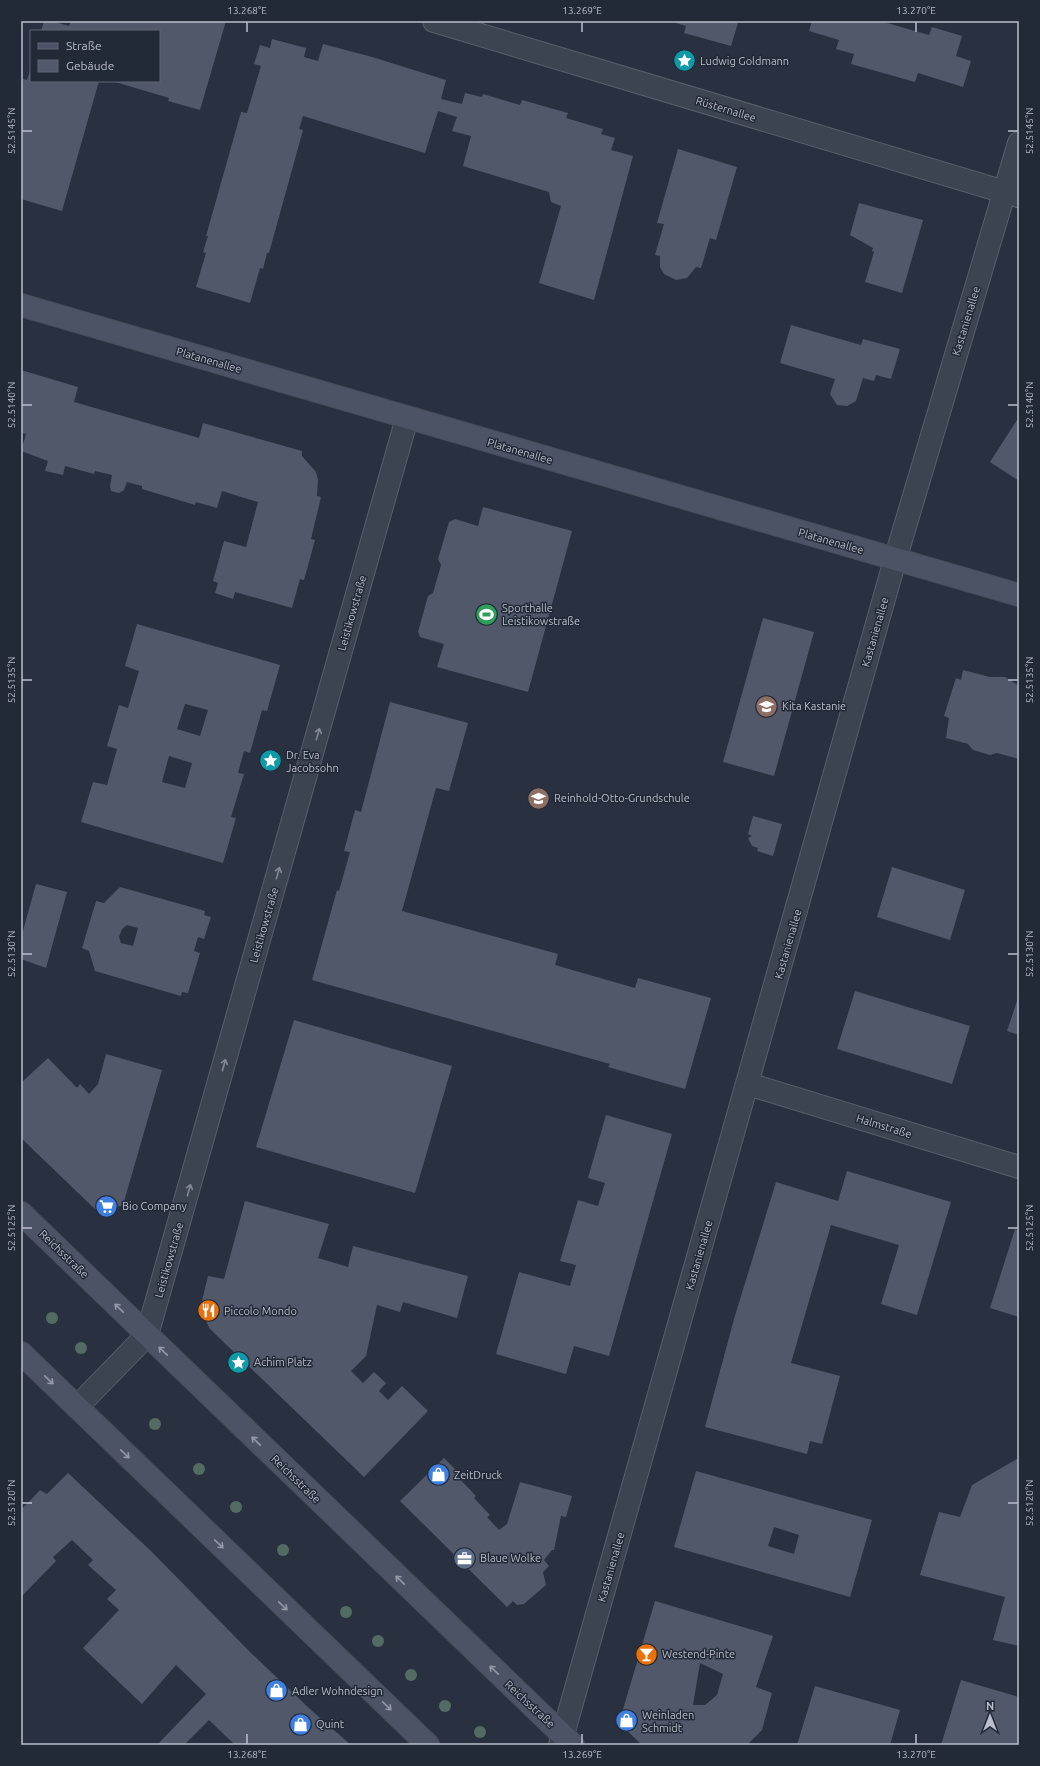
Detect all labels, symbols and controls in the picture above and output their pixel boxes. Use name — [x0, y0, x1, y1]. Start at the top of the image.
text: 13.268°E — [227, 5, 267, 16]
text: 13.269°E — [562, 5, 602, 16]
text: 13.270°E — [896, 5, 936, 16]
legend — [30, 30, 160, 82]
text: Straße — [66, 39, 102, 52]
place icon: Ludwig Goldmann — [672, 48, 698, 74]
place label: Ludwig Goldmann — [700, 55, 789, 67]
text: Gebäude — [66, 59, 114, 72]
street label: Rüsternallee — [694, 94, 758, 124]
text: 52.5145°N — [6, 108, 17, 154]
text: 52.5145°N — [1024, 108, 1035, 154]
street label: Kastanienallee — [950, 285, 982, 357]
street label: Platanenallee — [175, 345, 243, 375]
text: 52.5140°N — [6, 382, 17, 428]
text: 52.5140°N — [1024, 382, 1035, 428]
street label: Platanenallee — [486, 436, 554, 466]
street label: Platanenallee — [797, 526, 865, 556]
street label: Leistikowstraße — [335, 574, 369, 652]
street label: Kastanienallee — [859, 596, 891, 668]
sports icon: Sporthalle Leistikowstraße — [473, 601, 499, 627]
place label: Sporthalle Leistikowstraße — [502, 602, 580, 627]
text: 52.5135°N — [6, 657, 17, 703]
text: 52.5135°N — [1024, 657, 1035, 703]
school or university icon: Kita Kastanie — [753, 693, 779, 719]
place label: Kita Kastanie — [782, 700, 846, 712]
one-way arrow — [315, 728, 322, 741]
place icon: Dr. Eva Jacobsohn — [258, 748, 284, 774]
place label: Dr. Eva Jacobsohn — [286, 749, 339, 774]
school or university icon: Reinhold-Otto-Grundschule — [526, 785, 552, 811]
place label: Reinhold-Otto-Grundschule — [554, 792, 690, 804]
one-way arrow — [275, 866, 283, 879]
street label: Leistikowstraße — [247, 886, 281, 964]
street label: Kastanienallee — [772, 908, 804, 980]
text: 52.5130°N — [6, 931, 17, 977]
text: 52.5130°N — [1024, 931, 1035, 977]
one-way arrow — [221, 1059, 228, 1072]
street label: Halmstraße — [855, 1112, 913, 1140]
one-way arrow — [186, 1184, 193, 1197]
supermarket icon: Bio Company — [93, 1193, 119, 1219]
place label: Bio Company — [122, 1200, 188, 1212]
text: 52.5125°N — [6, 1205, 17, 1251]
text: 52.5125°N — [1024, 1205, 1035, 1251]
street label: Kastanienallee — [683, 1219, 715, 1291]
street label: Leistikowstraße — [152, 1221, 186, 1299]
street label: Reichsstraße — [37, 1228, 91, 1280]
restaurant icon: Piccolo Mondo — [196, 1298, 222, 1324]
one-way arrow — [114, 1303, 124, 1313]
place label: Piccolo Mondo — [224, 1305, 297, 1317]
one-way arrow — [158, 1346, 168, 1356]
place icon: Achim Platz — [225, 1349, 251, 1375]
place label: Achim Platz — [254, 1356, 312, 1368]
one-way arrow — [44, 1376, 54, 1385]
one-way arrow — [251, 1436, 261, 1446]
one-way arrow — [120, 1449, 130, 1458]
street label: Reichsstraße — [269, 1453, 323, 1505]
shop icon: ZeitDruck — [425, 1462, 451, 1488]
place label: ZeitDruck — [454, 1469, 503, 1481]
text: 52.5120°N — [6, 1480, 17, 1526]
text: 52.5120°N — [1024, 1480, 1035, 1526]
street label: Kastanienallee — [595, 1531, 627, 1603]
one-way arrow — [214, 1539, 224, 1549]
office icon: Blaue Wolke — [451, 1545, 477, 1571]
place label: Blaue Wolke — [480, 1552, 541, 1564]
one-way arrow — [395, 1575, 405, 1585]
one-way arrow — [278, 1601, 288, 1610]
bar icon: Westend-Pinte — [633, 1641, 659, 1667]
place label: Westend-Pinte — [662, 1648, 735, 1660]
one-way arrow — [489, 1665, 499, 1675]
shop icon: Adler Wohndesign — [264, 1678, 290, 1704]
street label: Reichsstraße — [503, 1678, 557, 1730]
place label: Adler Wohndesign — [292, 1685, 383, 1697]
north arrow — [970, 1696, 1010, 1736]
text: N — [986, 1700, 994, 1712]
one-way arrow — [382, 1701, 392, 1711]
shop icon: Weinladen Schmidt — [614, 1708, 640, 1734]
place label: Weinladen Schmidt — [642, 1709, 694, 1734]
shop icon: Quint — [288, 1711, 314, 1737]
place label: Quint — [316, 1718, 345, 1730]
text: 13.268°E — [227, 1749, 267, 1760]
text: 13.269°E — [562, 1749, 602, 1760]
text: 13.270°E — [896, 1749, 936, 1760]

